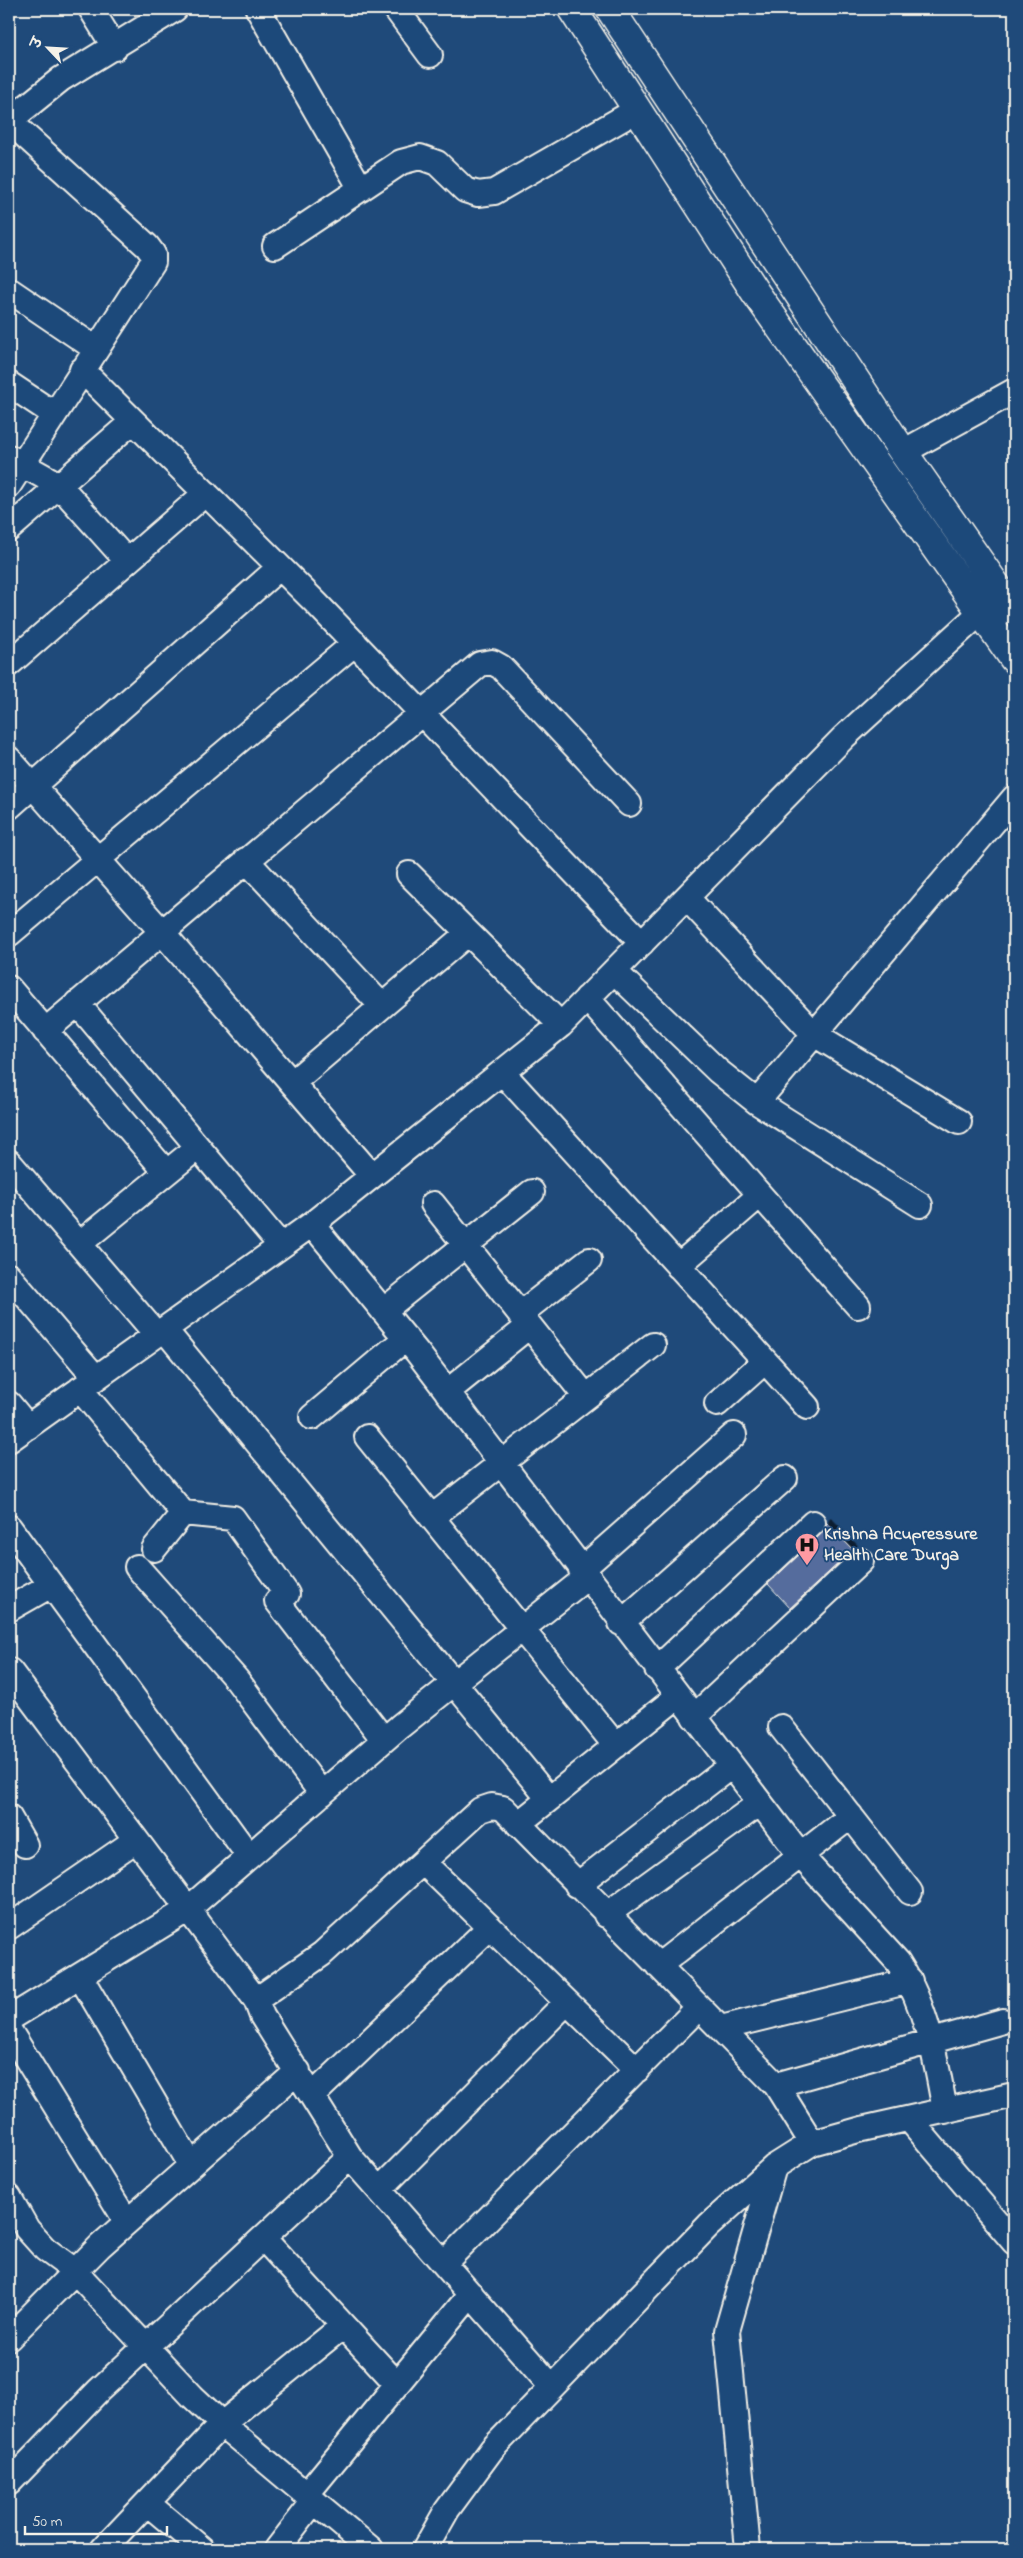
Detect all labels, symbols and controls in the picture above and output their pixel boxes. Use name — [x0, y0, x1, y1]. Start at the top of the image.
north arrow — [22, 22, 72, 72]
text: उ — [25, 33, 50, 54]
place label: Krishna Acupressure Health Care Durga — [824, 1522, 978, 1570]
hospital icon: Krishna Acupressure Health Care Durga — [794, 1532, 820, 1566]
scale bar — [25, 2503, 168, 2535]
text: 50 m — [32, 2511, 63, 2533]

